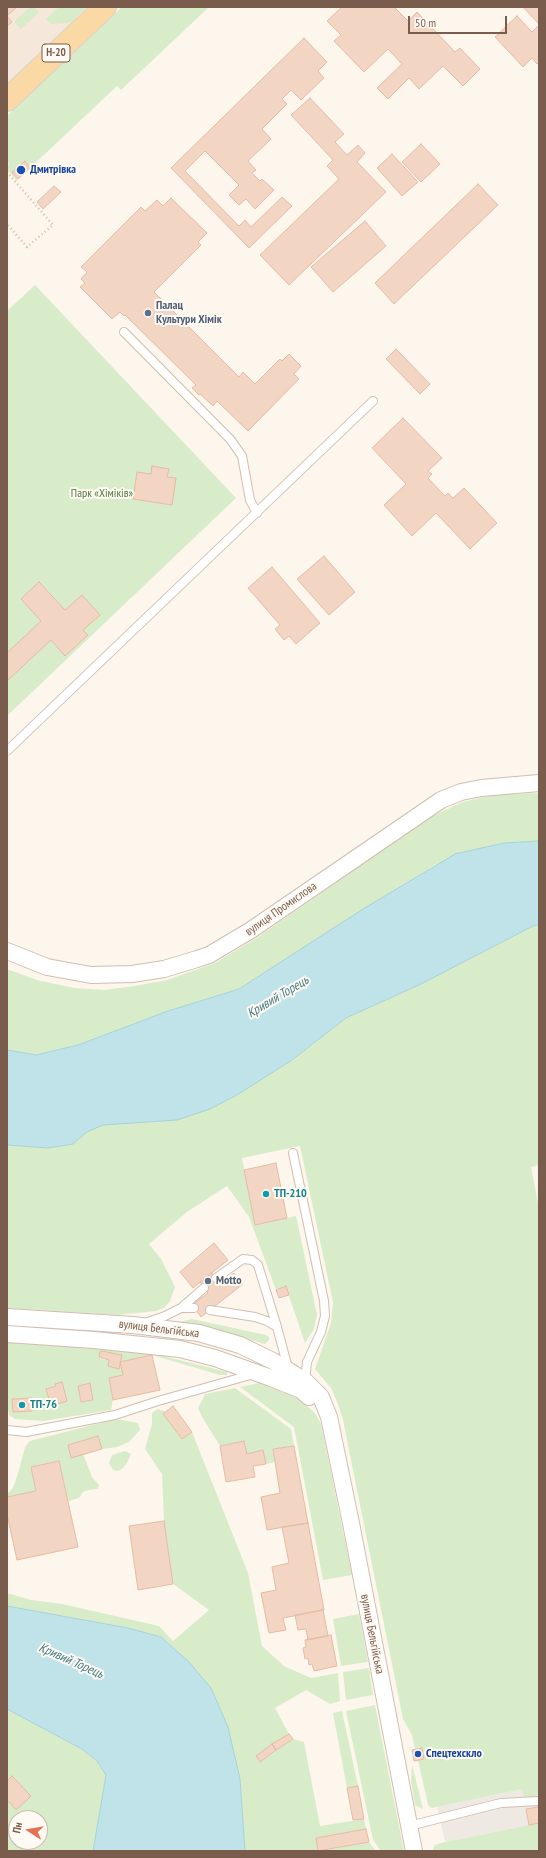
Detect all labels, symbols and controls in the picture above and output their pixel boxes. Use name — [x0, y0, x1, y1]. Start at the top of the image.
scale bar — [410, 8, 509, 34]
text: 50 m — [415, 15, 436, 30]
road number: Н-20 — [42, 44, 70, 62]
place label: Дмитрівка — [30, 163, 76, 177]
marker: Дмитрівка — [15, 164, 27, 176]
place label: Палац Культури Хімік — [156, 299, 222, 327]
marker: Палац Культури Хімік — [143, 308, 153, 318]
park label: Парк «Хіміків» — [71, 487, 133, 501]
street label: вулиця Промислова — [242, 879, 320, 939]
water label: Кривий Торець — [244, 973, 312, 1021]
place label: ТП-210 — [274, 1187, 307, 1201]
marker: ТП-210 — [261, 1189, 271, 1199]
place label: Motto — [216, 1274, 242, 1288]
marker: Motto — [203, 1276, 213, 1286]
street label: вулиця Бельгійська — [118, 1317, 200, 1341]
place label: ТП-76 — [30, 1398, 57, 1412]
marker: ТП-76 — [17, 1400, 27, 1410]
street label: вулиця Бельгійська — [357, 1593, 387, 1675]
water label: Кривий Торець — [36, 1640, 106, 1682]
place label: Спецтехскло — [426, 1747, 482, 1761]
marker: Спецтехскло — [413, 1749, 423, 1759]
north arrow — [8, 1810, 48, 1850]
text: Пн — [9, 1821, 25, 1834]

